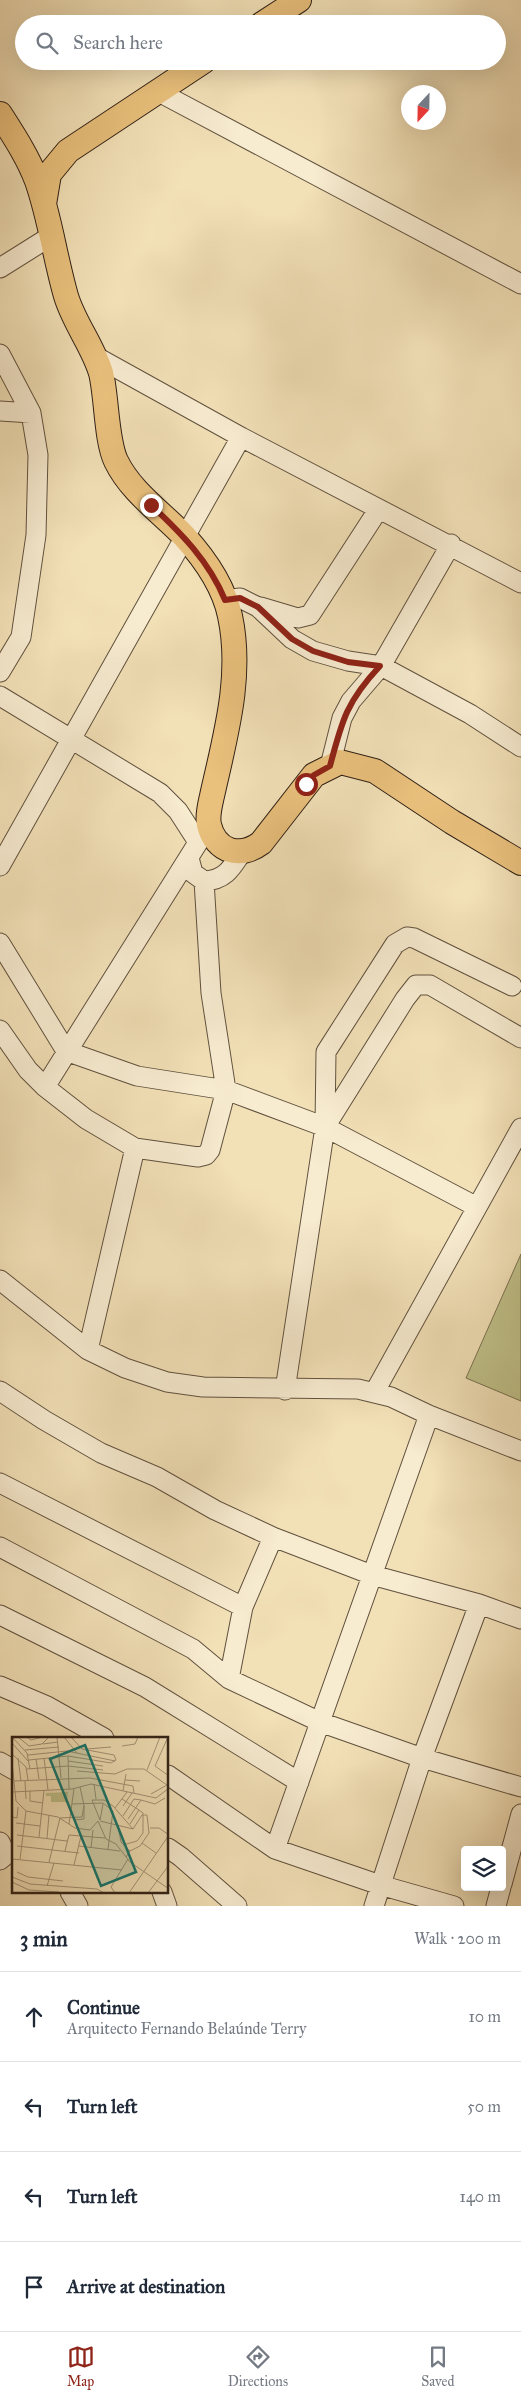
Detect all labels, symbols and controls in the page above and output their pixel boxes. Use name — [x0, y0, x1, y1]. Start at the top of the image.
search box — [15, 15, 506, 70]
icon: search — [33, 29, 61, 57]
text: Search here — [73, 31, 163, 54]
north arrow — [401, 85, 446, 130]
route end — [140, 494, 163, 517]
route start — [295, 773, 318, 796]
inset map — [12, 1737, 169, 1894]
map controls — [461, 1846, 506, 1891]
button: layers — [461, 1846, 506, 1891]
text: 3 min — [20, 1926, 68, 1952]
text: Walk · 200 m — [414, 1929, 501, 1948]
text: Continue — [67, 1996, 140, 2019]
icon: ahead — [20, 2003, 48, 2031]
text: 10 m — [469, 2007, 501, 2026]
text: Arquitecto Fernando Belaúnde Terry — [67, 2019, 307, 2038]
icon: left — [20, 2093, 48, 2121]
text: Turn left — [67, 2095, 137, 2118]
text: 50 m — [467, 2097, 501, 2116]
icon: left — [20, 2183, 48, 2211]
text: Turn left — [67, 2185, 137, 2208]
text: 140 m — [460, 2187, 501, 2206]
icon: arrive — [20, 2273, 48, 2301]
text: Arrive at destination — [67, 2275, 225, 2298]
tab: Map — [67, 2343, 95, 2390]
tab: Directions — [228, 2343, 288, 2390]
tab: Saved — [421, 2343, 454, 2390]

